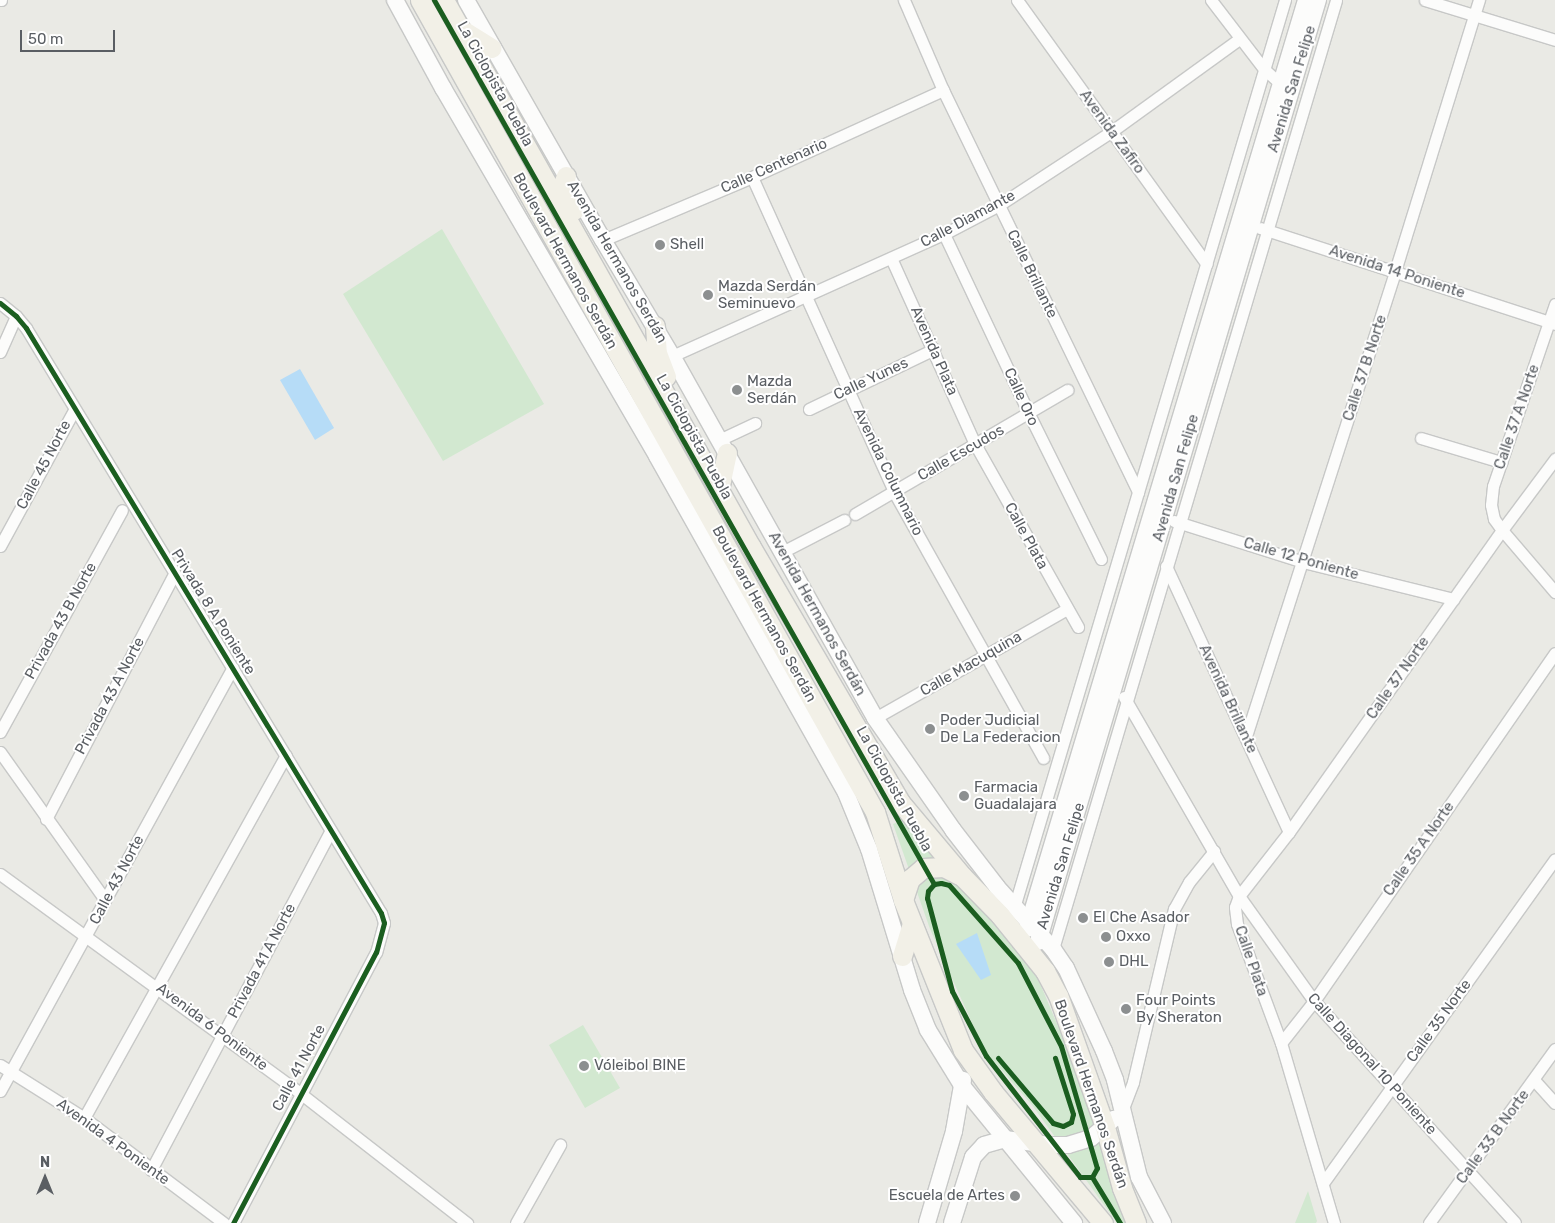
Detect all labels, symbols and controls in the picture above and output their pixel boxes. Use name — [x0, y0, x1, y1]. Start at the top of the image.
street label: La Ciclopista Puebla — [453, 18, 537, 150]
scale bar — [22, 20, 118, 52]
street label: Avenida San Felipe — [1264, 23, 1320, 155]
text: 50 m — [28, 30, 63, 48]
street label: Avenida Zafiro — [1076, 87, 1148, 177]
street label: Calle Centenario — [718, 134, 830, 198]
street label: Boulevard Hermanos Serdán — [509, 170, 621, 352]
street label: Avenida Hermanos Serdán — [563, 178, 671, 346]
street label: Calle Diamante — [918, 186, 1018, 252]
street label: Calle Brillante — [1003, 227, 1061, 321]
place label: Shell — [670, 236, 704, 254]
marker: Shell — [654, 239, 666, 251]
street label: Avenida 14 Poniente — [1327, 242, 1467, 302]
place label: Mazda Serdán Seminuevo — [718, 277, 816, 312]
marker: Mazda Serdán Seminuevo — [702, 289, 714, 301]
street label: Avenida Plata — [906, 304, 962, 398]
street label: Calle 37 B Norte — [1339, 313, 1391, 423]
street label: Calle Yunes — [831, 354, 911, 404]
street label: Calle 37 A Norte — [1490, 362, 1544, 472]
street label: Calle Oro — [1000, 365, 1042, 429]
street label: La Ciclopista Puebla — [652, 371, 736, 503]
place label: Mazda Serdán — [747, 372, 797, 407]
marker: Mazda Serdán — [731, 384, 743, 396]
street label: Avenida Columnario — [849, 405, 927, 539]
street label: Avenida San Felipe — [1149, 412, 1203, 544]
street label: Calle 45 Norte — [13, 417, 75, 513]
street label: Calle Escudos — [915, 421, 1007, 485]
street label: Calle Plata — [1000, 500, 1052, 572]
street label: Boulevard Hermanos Serdán — [708, 523, 820, 705]
street label: Avenida Hermanos Serdán — [764, 529, 870, 699]
street label: Calle 12 Poniente — [1241, 534, 1361, 584]
street label: Privada 8 A Poniente — [167, 546, 259, 678]
street label: Privada 43 B Norte — [21, 559, 101, 683]
street label: Calle Macuquina — [917, 628, 1025, 700]
street label: Calle 37 Norte — [1363, 633, 1433, 723]
street label: Privada 43 A Norte — [71, 634, 149, 758]
street label: Avenida Brillante — [1195, 642, 1261, 756]
place label: Poder Judicial De La Federacion — [940, 711, 1061, 746]
street label: La Ciclopista Puebla — [852, 723, 936, 855]
marker: Poder Judicial De La Federacion — [924, 723, 936, 735]
place label: Farmacia Guadalajara — [974, 778, 1057, 813]
marker: Farmacia Guadalajara — [958, 790, 970, 802]
street label: Calle 35 A Norte — [1380, 798, 1458, 900]
street label: Avenida San Felipe — [1033, 800, 1089, 932]
street label: Calle 43 Norte — [86, 832, 148, 928]
street label: Privada 41 A Norte — [224, 900, 300, 1022]
place label: El Che Asador — [1093, 909, 1190, 927]
marker: El Che Asador — [1077, 912, 1089, 924]
street label: Calle Plata — [1231, 923, 1271, 999]
place label: Oxxo — [1116, 928, 1151, 946]
marker: Oxxo — [1100, 931, 1112, 943]
place label: DHL — [1119, 953, 1148, 971]
marker: DHL — [1103, 956, 1115, 968]
street label: Calle 35 Norte — [1403, 976, 1475, 1066]
street label: Avenida 6 Poniente — [153, 979, 271, 1075]
street label: Calle Diagonal 10 Poniente — [1304, 990, 1440, 1138]
place label: Four Points By Sheraton — [1136, 991, 1222, 1026]
street label: Boulevard Hermanos Serdán — [1050, 997, 1132, 1191]
marker: Four Points By Sheraton — [1120, 1003, 1132, 1015]
street label: Calle 41 Norte — [269, 1022, 329, 1114]
place label: Vóleibol BINE — [594, 1057, 686, 1075]
marker: Vóleibol BINE — [578, 1060, 590, 1072]
street label: Calle 33 B Norte — [1453, 1086, 1533, 1188]
street label: Avenida 4 Poniente — [53, 1095, 173, 1189]
north arrow — [20, 1153, 70, 1203]
text: N — [40, 1154, 50, 1171]
place label: Escuela de Artes — [888, 1187, 1005, 1205]
marker: Escuela de Artes — [1009, 1190, 1021, 1202]

